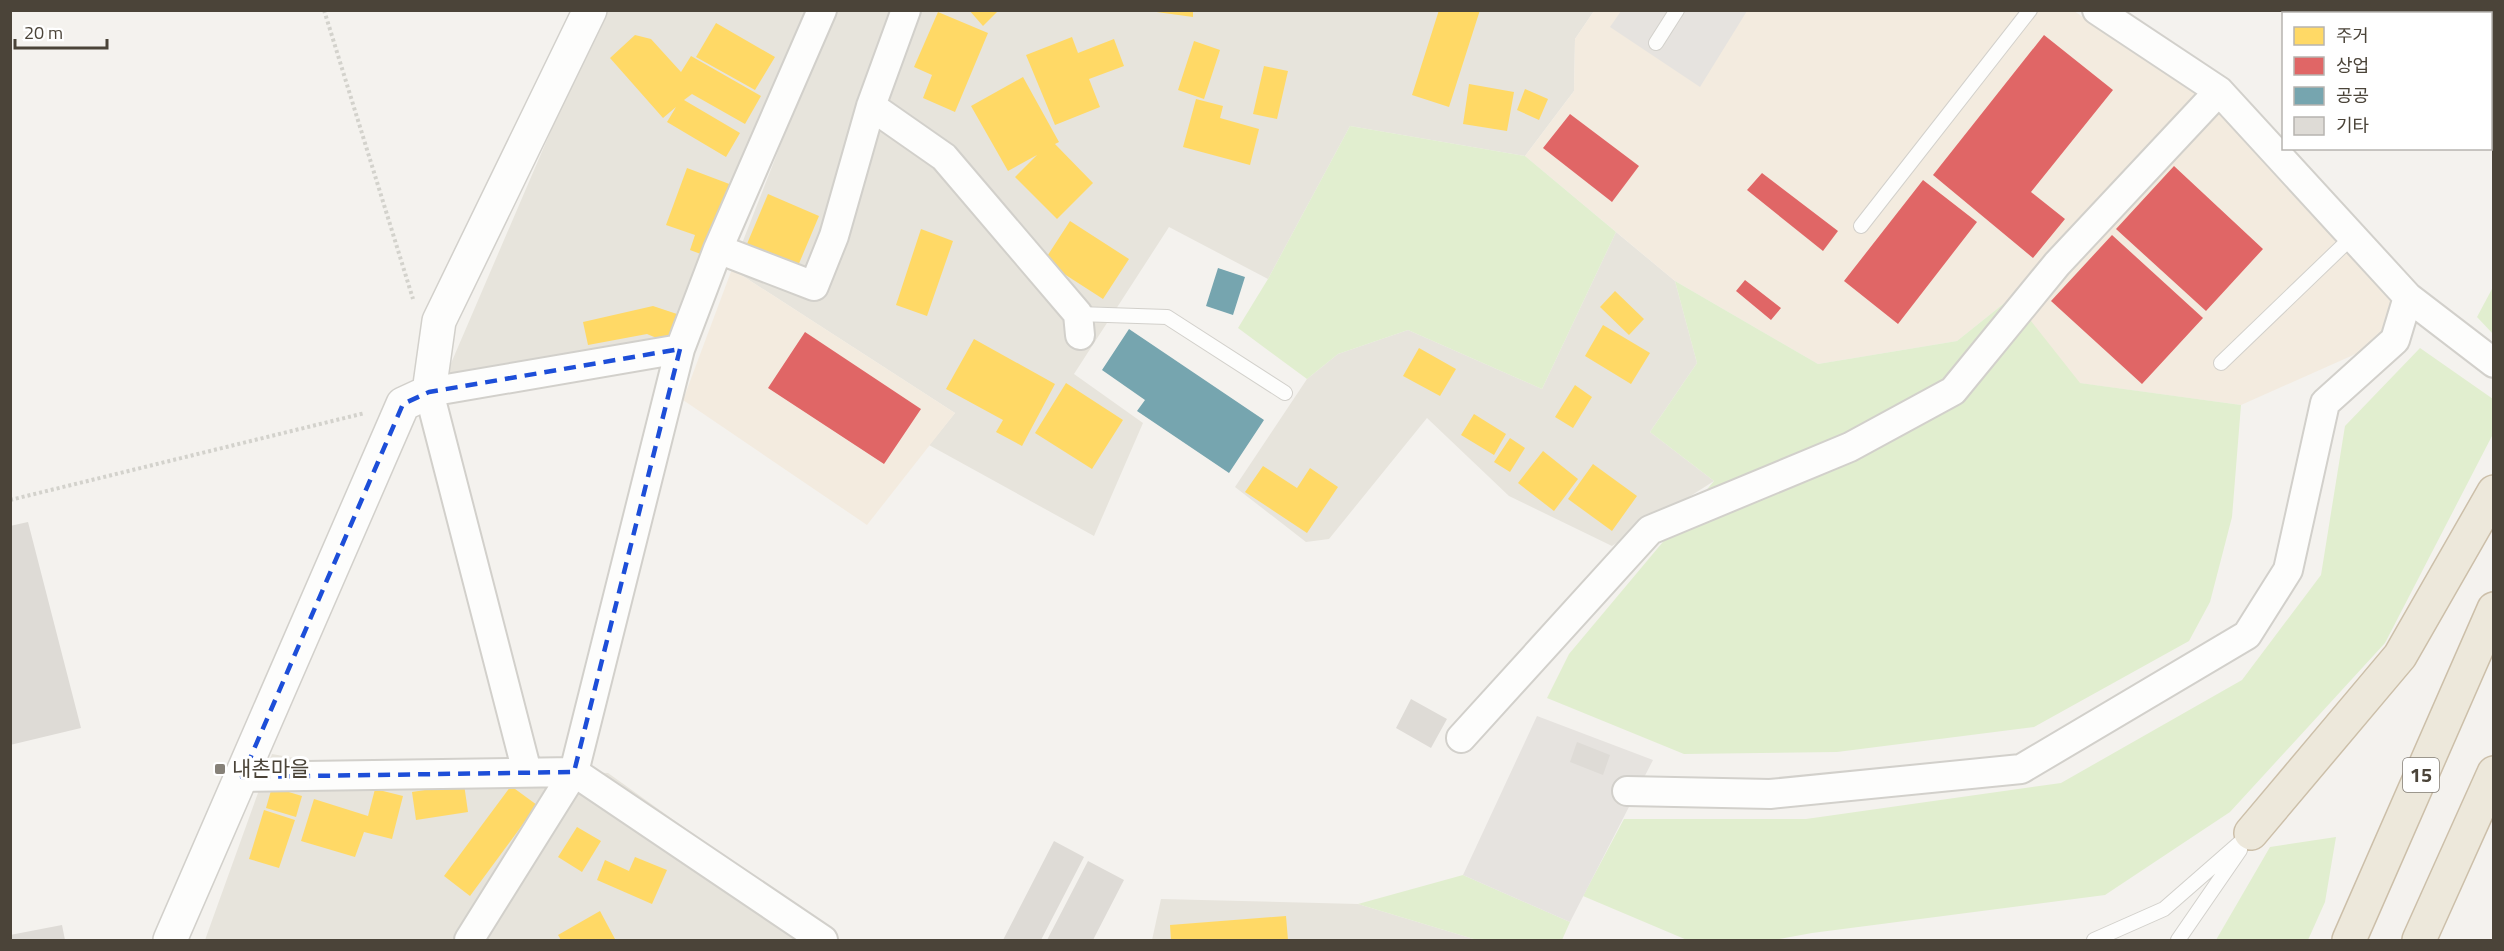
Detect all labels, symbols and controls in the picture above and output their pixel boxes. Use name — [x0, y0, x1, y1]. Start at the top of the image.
scale bar — [15, 12, 106, 50]
legend — [2282, 12, 2492, 150]
text: 20 m — [24, 19, 63, 46]
text: 주거 — [2336, 22, 2369, 49]
text: 상업 — [2336, 52, 2369, 79]
text: 공공 — [2336, 82, 2369, 109]
text: 기타 — [2336, 112, 2370, 139]
place label: 내촌마을 — [232, 752, 309, 784]
road number: 15 — [2403, 758, 2439, 792]
marker: 내촌마을 — [213, 762, 227, 776]

